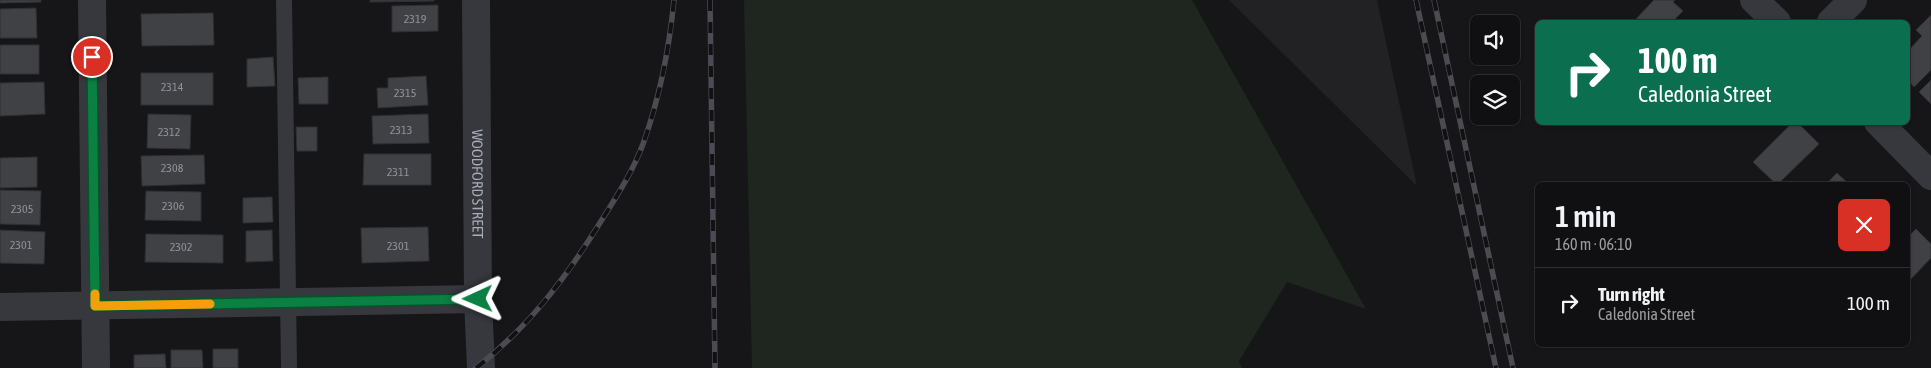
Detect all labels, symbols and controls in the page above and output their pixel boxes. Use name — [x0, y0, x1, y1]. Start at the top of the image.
house number: 2319 — [404, 12, 427, 26]
map controls — [1470, 15, 1520, 125]
button: sound — [1470, 15, 1520, 65]
pin — [71, 36, 113, 78]
icon: right — [1555, 40, 1620, 105]
text: 100 m — [1638, 40, 1717, 80]
icon: arrive — [78, 43, 106, 71]
button: layers — [1470, 75, 1520, 125]
house number: 2314 — [161, 80, 184, 94]
text: Caledonia Street — [1638, 81, 1772, 107]
house number: 2315 — [394, 86, 416, 100]
house number: 2313 — [390, 123, 412, 137]
house number: 2312 — [158, 125, 180, 139]
street label: WOODFORD STREET — [469, 129, 487, 239]
house number: 2308 — [161, 161, 184, 175]
house number: 2311 — [387, 165, 410, 179]
house number: 2306 — [162, 199, 185, 213]
text: 1 min — [1555, 199, 1616, 233]
button: close — [1838, 199, 1890, 251]
house number: 2305 — [11, 202, 33, 216]
text: 160 m · 06:10 — [1555, 235, 1632, 253]
house number: 2301 — [10, 238, 33, 252]
house number: 2301 — [387, 239, 410, 253]
house number: 2302 — [170, 240, 192, 254]
position arrow — [451, 272, 503, 324]
text: Turn right — [1598, 283, 1665, 305]
icon: right — [1555, 289, 1583, 317]
text: 100 m — [1847, 292, 1890, 314]
text: Caledonia Street — [1598, 305, 1695, 323]

